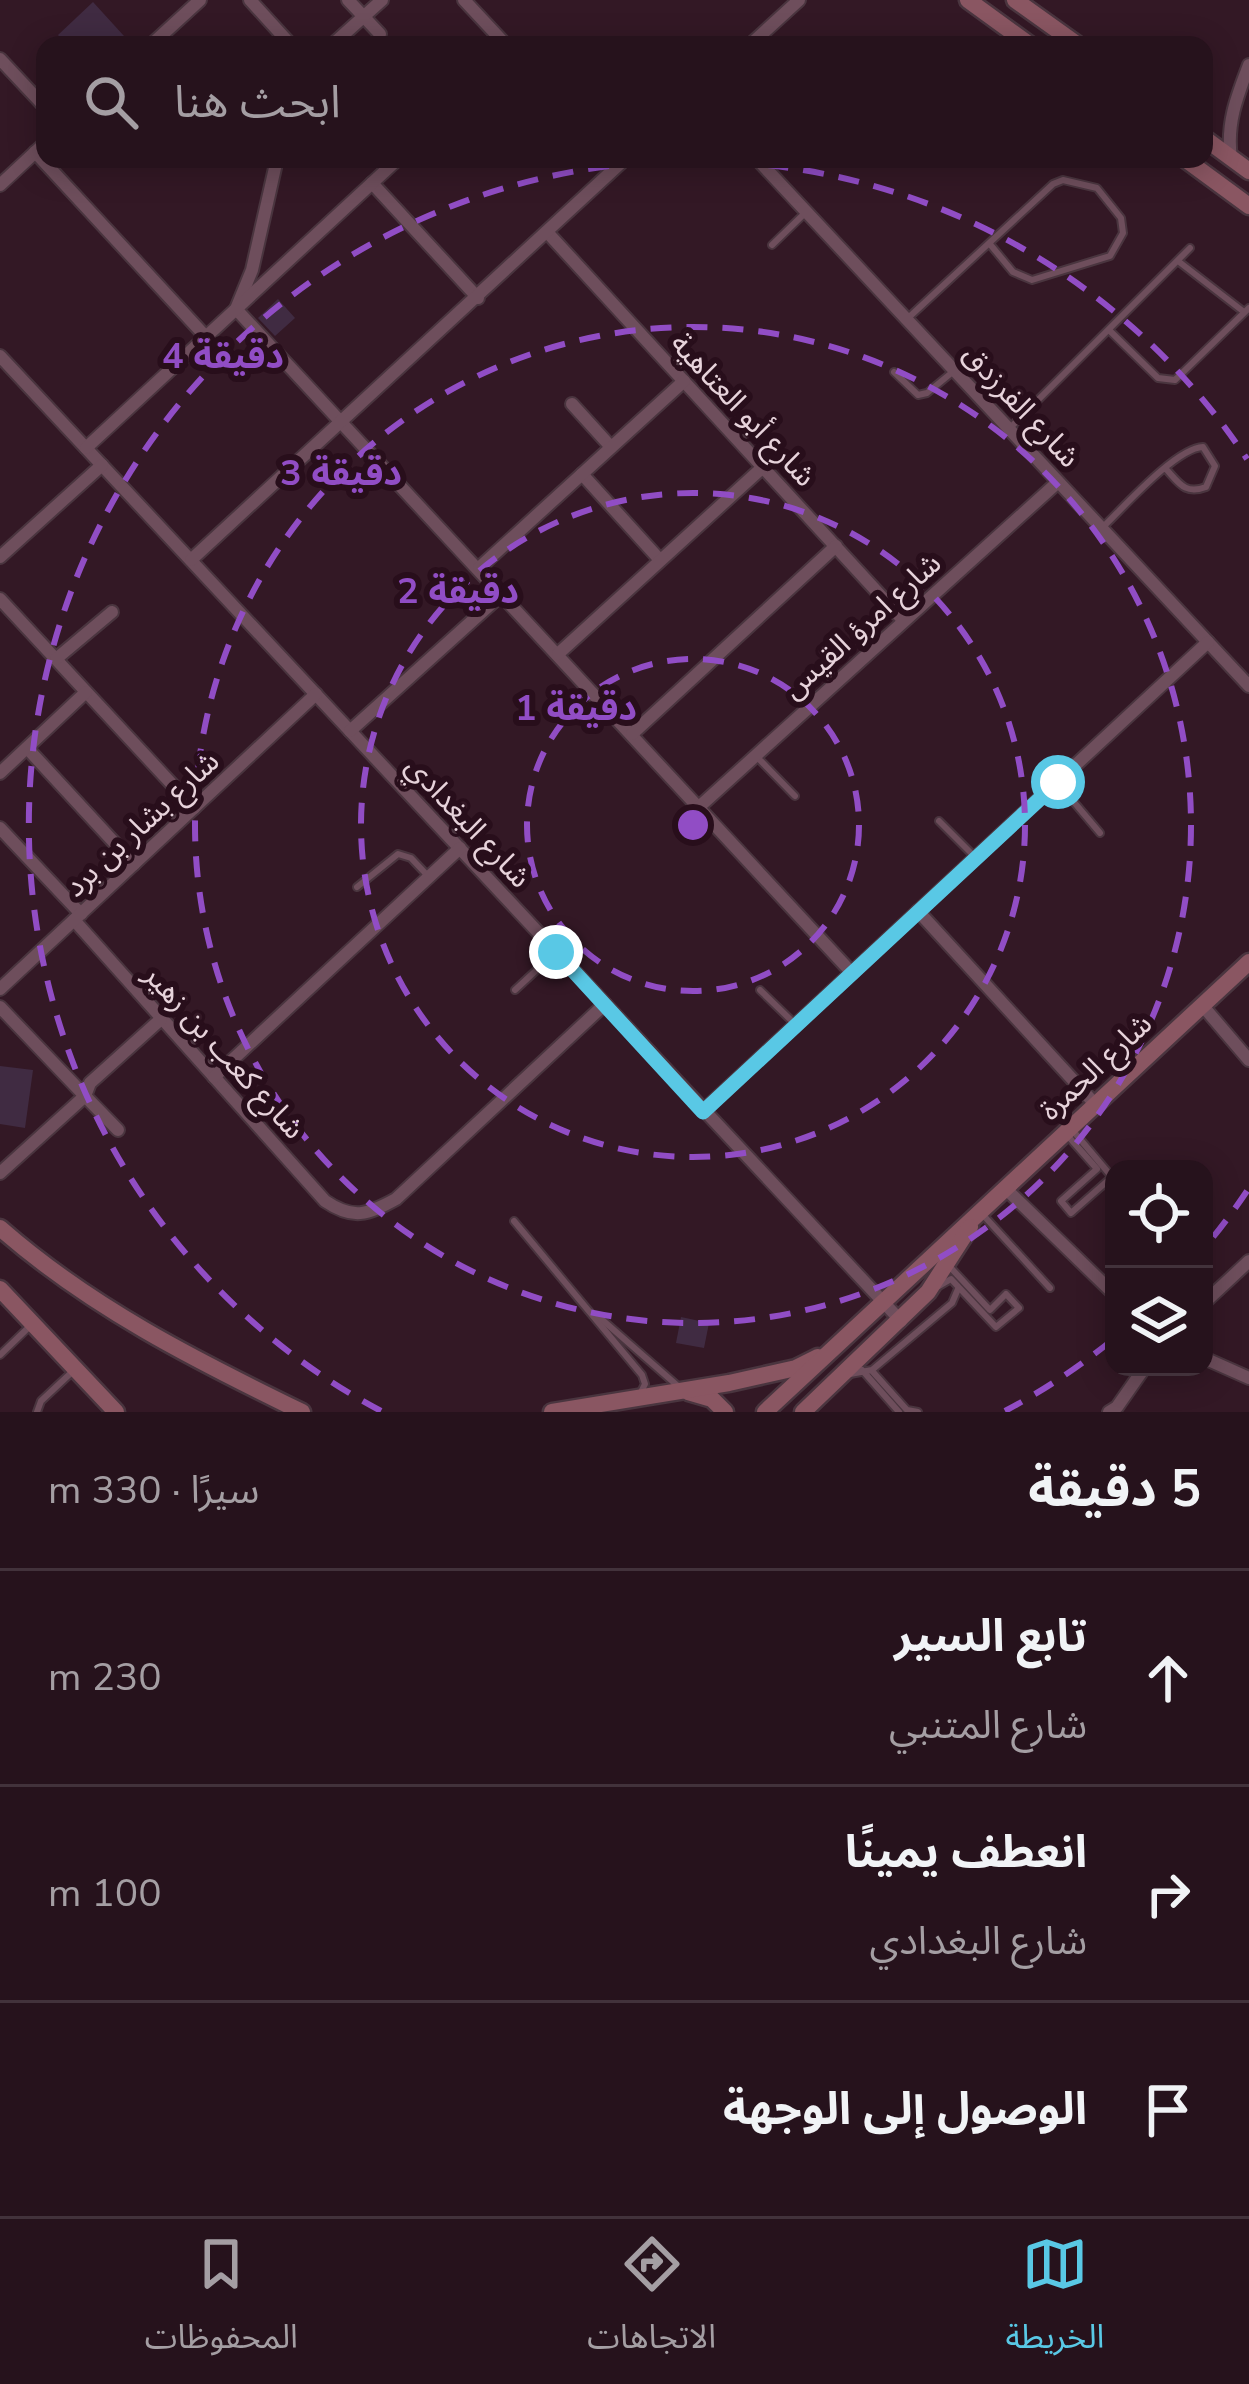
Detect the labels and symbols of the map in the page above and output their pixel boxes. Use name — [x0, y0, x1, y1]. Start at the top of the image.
street label: شارع أبو العتاهية — [660, 324, 825, 497]
text: 4 دقيقة — [162, 332, 284, 381]
street label: شارع الفرزدق — [952, 335, 1089, 478]
text: 3 دقيقة — [280, 449, 402, 498]
street label: شارع امرؤ القيس — [774, 543, 951, 709]
text: 2 دقيقة — [397, 567, 519, 616]
text: 1 دقيقة — [515, 684, 637, 733]
street label: شارع بشار بن برد — [56, 741, 229, 907]
street label: شارع البغدادي — [395, 747, 540, 898]
route start — [1031, 755, 1085, 809]
centre of rings — [672, 804, 714, 846]
route end — [529, 925, 583, 979]
street label: شارع كعب بن زهير — [133, 955, 314, 1149]
street label: شارع الحمرة — [1031, 1004, 1162, 1131]

